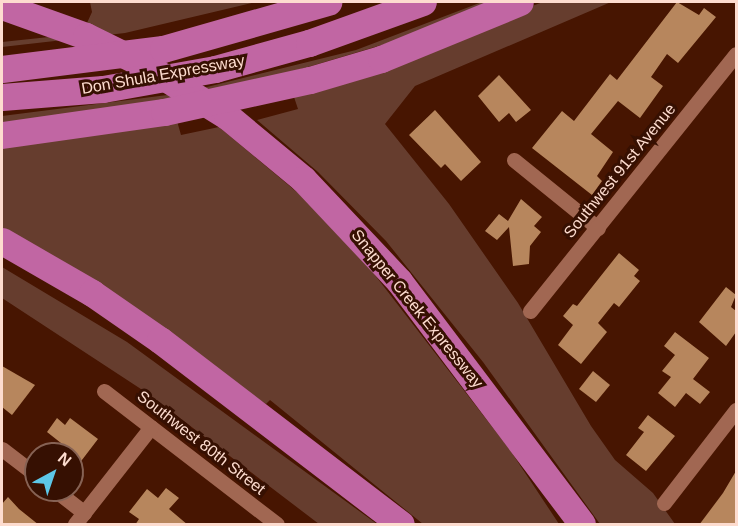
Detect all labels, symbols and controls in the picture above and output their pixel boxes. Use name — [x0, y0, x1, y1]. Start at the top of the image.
street label: Don Shula Expressway — [80, 51, 246, 99]
street label: Southwest 91st Avenue — [560, 100, 680, 242]
street label: Snapper Creek Expressway — [347, 226, 487, 392]
street label: Southwest 80th Street — [133, 387, 269, 499]
north arrow — [24, 442, 84, 502]
text: N — [55, 449, 74, 470]

